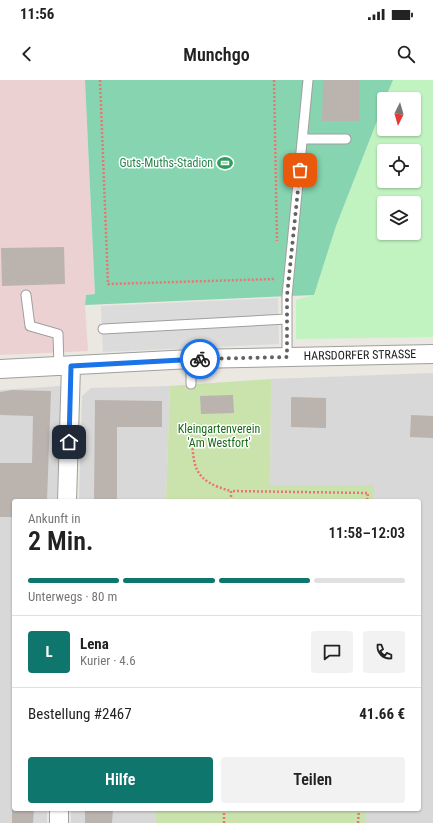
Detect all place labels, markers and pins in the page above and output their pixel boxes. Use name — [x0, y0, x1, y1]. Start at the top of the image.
pin — [283, 153, 317, 187]
sports icon: Guts-Muths-Stadion — [216, 154, 234, 172]
place label: Guts-Muths-Stadion — [119, 156, 213, 170]
pin — [52, 425, 86, 459]

